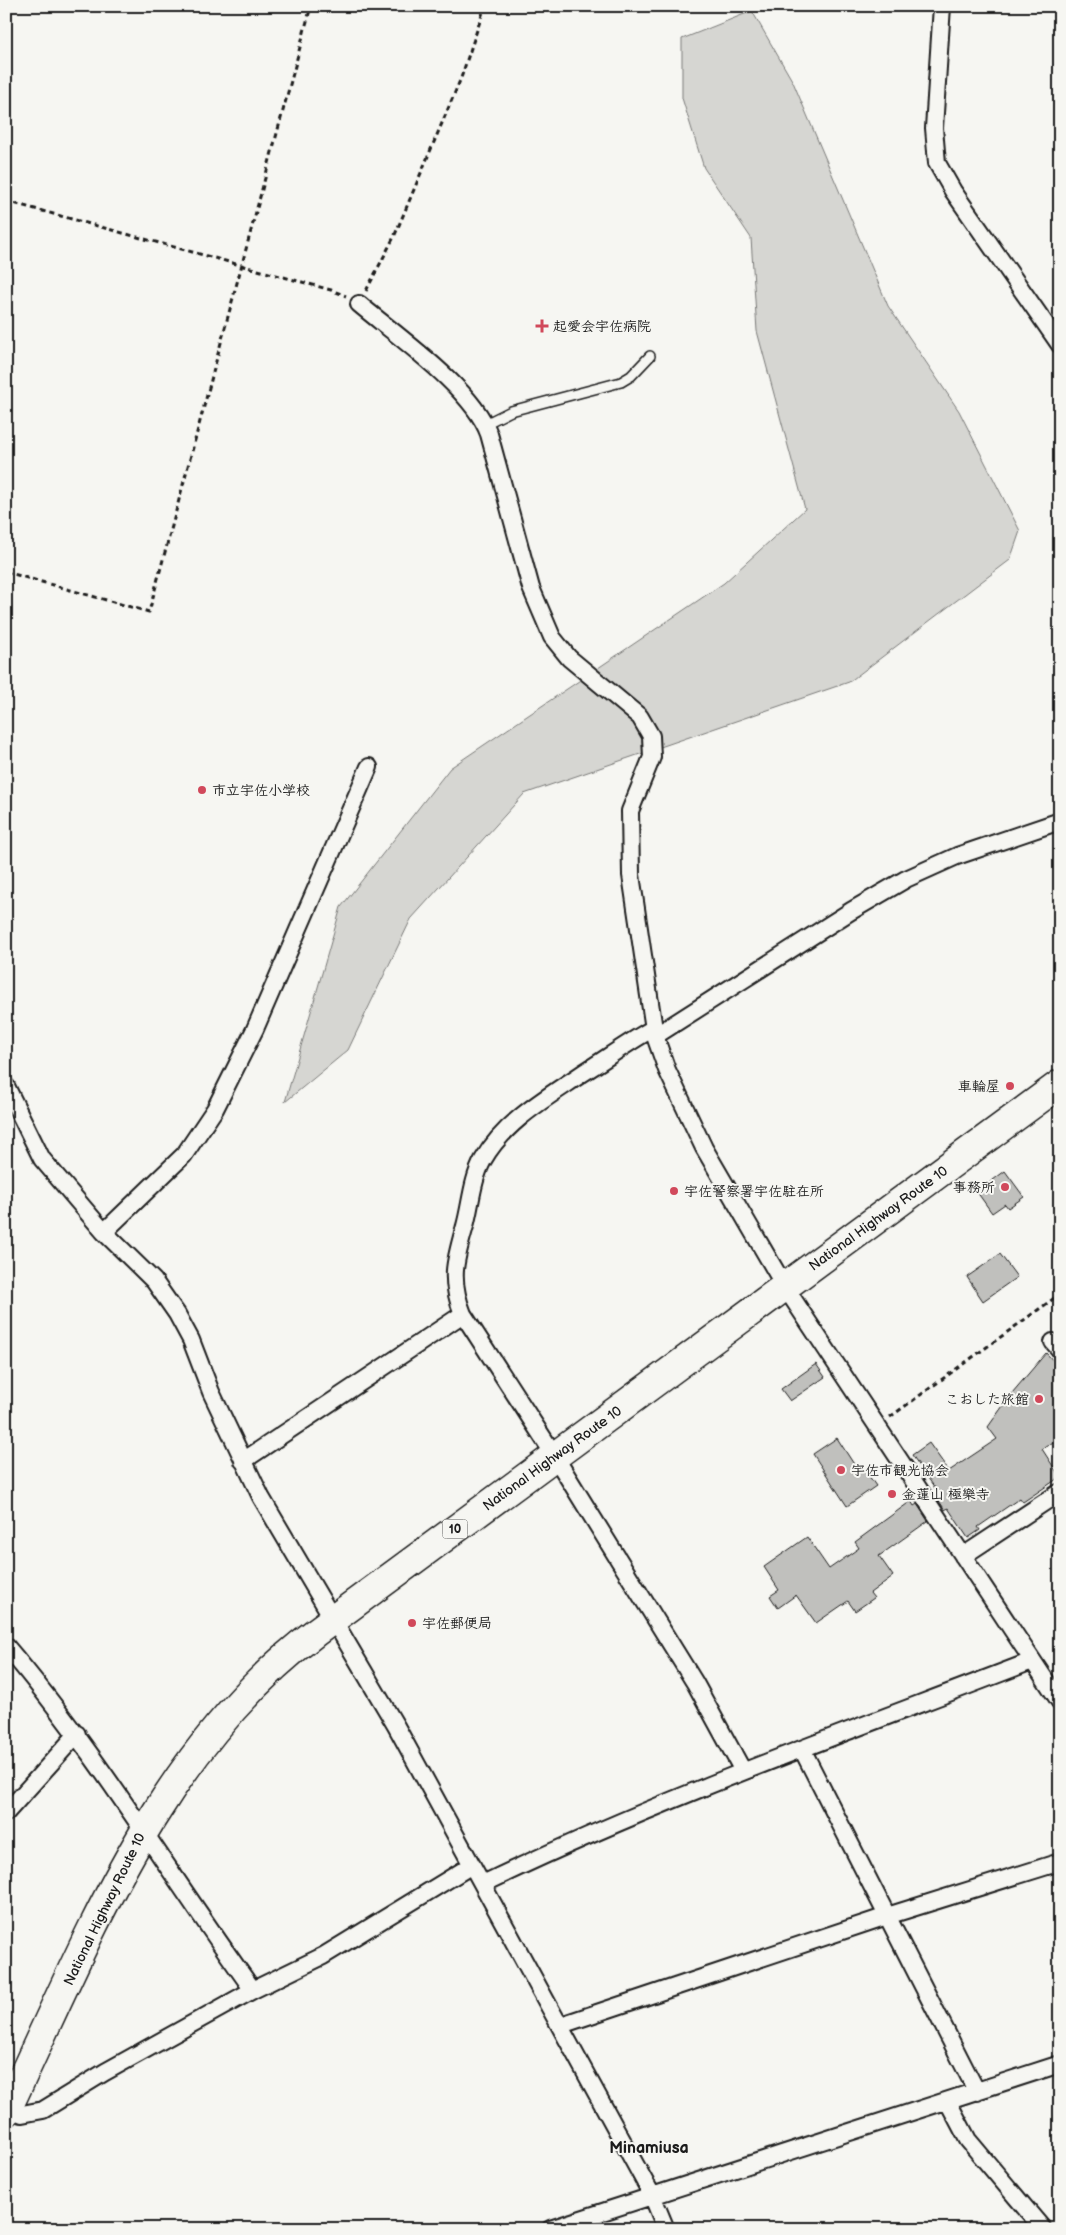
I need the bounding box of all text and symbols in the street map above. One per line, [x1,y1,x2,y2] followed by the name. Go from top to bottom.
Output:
[553,318,651,335] place label: 起愛会宇佐病院
[535,319,549,333] marker: 起愛会宇佐病院
[212,782,310,799] place label: 市立宇佐小学校
[196,784,208,796] marker: 市立宇佐小学校
[958,1078,1000,1095] place label: 車輪屋
[1004,1080,1016,1092] marker: 車輪屋
[806,1162,951,1275] street label: National Highway Route 10
[953,1179,995,1196] place label: 事務所
[999,1181,1011,1193] marker: 事務所
[684,1183,824,1200] place label: 宇佐警察署宇佐駐在所
[668,1185,680,1197] marker: 宇佐警察署宇佐駐在所
[945,1391,1029,1408] place label: こおした旅館
[1033,1393,1045,1405] marker: こおした旅館
[480,1402,625,1515] street label: National Highway Route 10
[851,1462,949,1479] place label: 宇佐市観光協会
[835,1464,847,1476] marker: 宇佐市観光協会
[902,1486,990,1503] place label: 金蓮山 極樂寺
[886,1488,898,1500] marker: 金蓮山 極樂寺
[442,1520,468,1538] road number: 10
[422,1615,492,1632] place label: 宇佐郵便局
[406,1617,418,1629] marker: 宇佐郵便局
[60,1830,149,1988] street label: National Highway Route 10
[609,2139,689,2158] district label: Minamiusa

